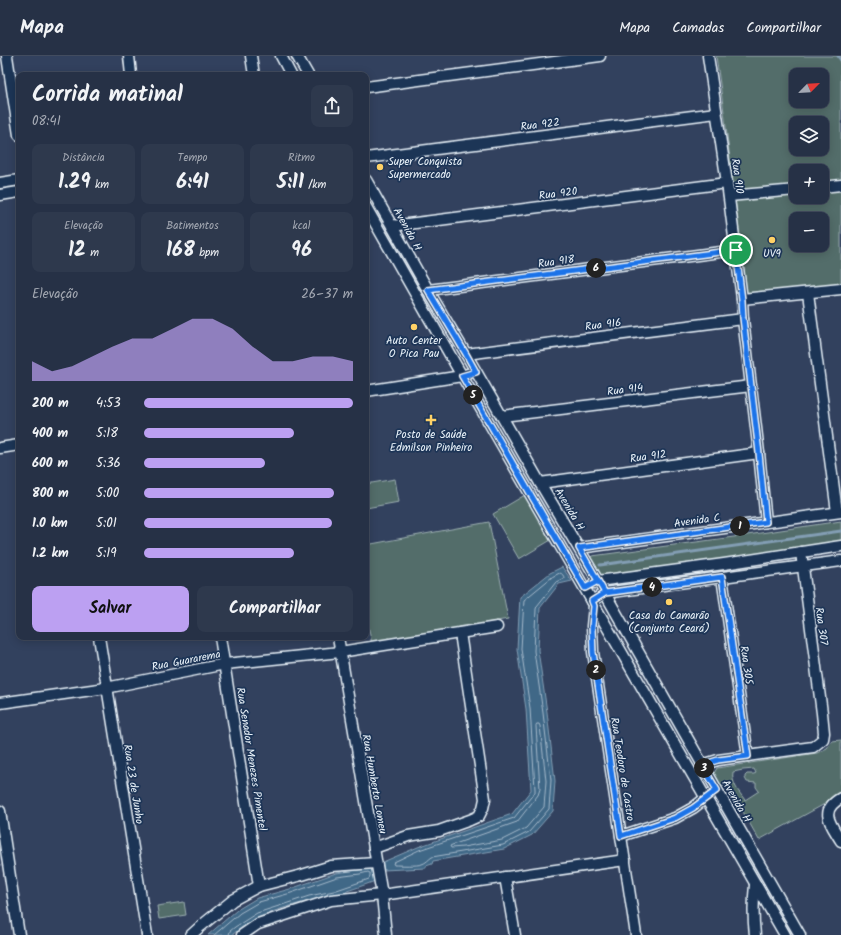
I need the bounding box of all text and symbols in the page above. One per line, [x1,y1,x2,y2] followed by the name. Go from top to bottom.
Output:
[20,13,64,43] text: Mapa
[619,17,650,39] text: Mapa
[672,17,724,39] text: Camadas
[746,17,821,39] text: Compartilhar
[789,68,829,108] north arrow
[789,68,829,252] map controls
[32,78,183,113] text: Corrida matinal
[311,85,353,127] button: share
[32,111,61,132] text: 08:41
[519,114,561,136] street label: Rua 922
[789,116,829,156] button: layers
[62,149,105,167] text: Distância
[178,149,207,167] text: Tempo
[288,149,315,167] text: Ritmo
[388,153,462,184] place label: Super Conquista Supermercado
[726,157,748,196] street label: Rua 910
[375,162,385,172] marker: Super Conquista Supermercado
[789,164,829,204] button: +
[58,167,91,199] text: 1.29
[176,167,209,199] text: 6:41
[277,167,304,199] text: 5:11
[91,176,109,194] text: km
[304,176,326,194] text: /km
[538,183,579,205] street label: Rua 920
[388,204,426,254] street label: Avenida H
[789,212,829,252] button: −
[64,217,103,235] text: Elevação
[166,217,219,235] text: Batimentos
[293,217,310,235] text: kcal
[719,233,753,267] pin
[68,235,86,267] text: 12
[166,235,195,267] text: 168
[291,235,312,267] text: 96
[767,235,777,245] marker: UV9
[725,239,747,261] icon: arrive
[86,244,99,262] text: m
[195,244,219,262] text: bpm
[763,245,782,263] place label: UV9
[537,250,576,273] street label: Rua 918
[586,258,606,278] pin: 6
[593,259,599,277] text: 6
[32,284,78,305] text: Elevação
[301,284,353,305] text: 26–37 m
[584,314,622,336] street label: Rua 916
[409,322,419,332] marker: Auto Center O Pica Pau
[386,332,443,363] place label: Auto Center O Pica Pau
[606,379,644,401] street label: Rua 914
[463,385,483,405] pin: 5
[470,386,476,404] text: 5
[32,393,69,414] text: 200 m
[96,393,121,414] text: 4:53
[425,414,437,426] marker: Posto de Saúde Edmilson Pinheiro
[32,423,68,444] text: 400 m
[96,423,118,444] text: 5:18
[390,426,472,457] place label: Posto de Saúde Edmilson Pinheiro
[629,446,667,468] street label: Rua 912
[32,453,68,474] text: 600 m
[96,453,121,474] text: 5:36
[32,483,69,504] text: 800 m
[96,483,119,504] text: 5:00
[549,485,589,534] street label: Avenida H
[673,509,722,533] street label: Avenida C
[32,513,68,534] text: 1.0 km
[96,513,117,534] text: 5:01
[730,516,750,536] pin: 1
[738,517,742,535] text: 1
[32,543,69,564] text: 1.2 km
[96,543,117,564] text: 5:19
[642,577,662,597] pin: 4
[649,578,655,596] text: 4
[32,586,189,632] button: Salvar
[197,586,353,632] button: Compartilhar
[664,597,674,607] marker: Casa do Camarão (Conjunto Ceará)
[809,606,833,647] street label: Rua 307
[628,607,710,638] place label: Casa do Camarão (Conjunto Ceará)
[150,645,222,676] street label: Rua Guararema
[734,645,758,687] street label: Rua 305
[586,660,606,680] pin: 2
[593,661,599,679] text: 2
[231,686,271,832] street label: Rua Senador Menezes Pimentel
[605,716,639,822] street label: Rua Teodoro de Castro
[356,733,392,836] street label: Rua Humberto Lomeu
[118,743,148,825] street label: Rua 23 de Junho
[694,758,714,778] pin: 3
[701,759,707,777] text: 3
[717,777,756,826] street label: Avenida H

